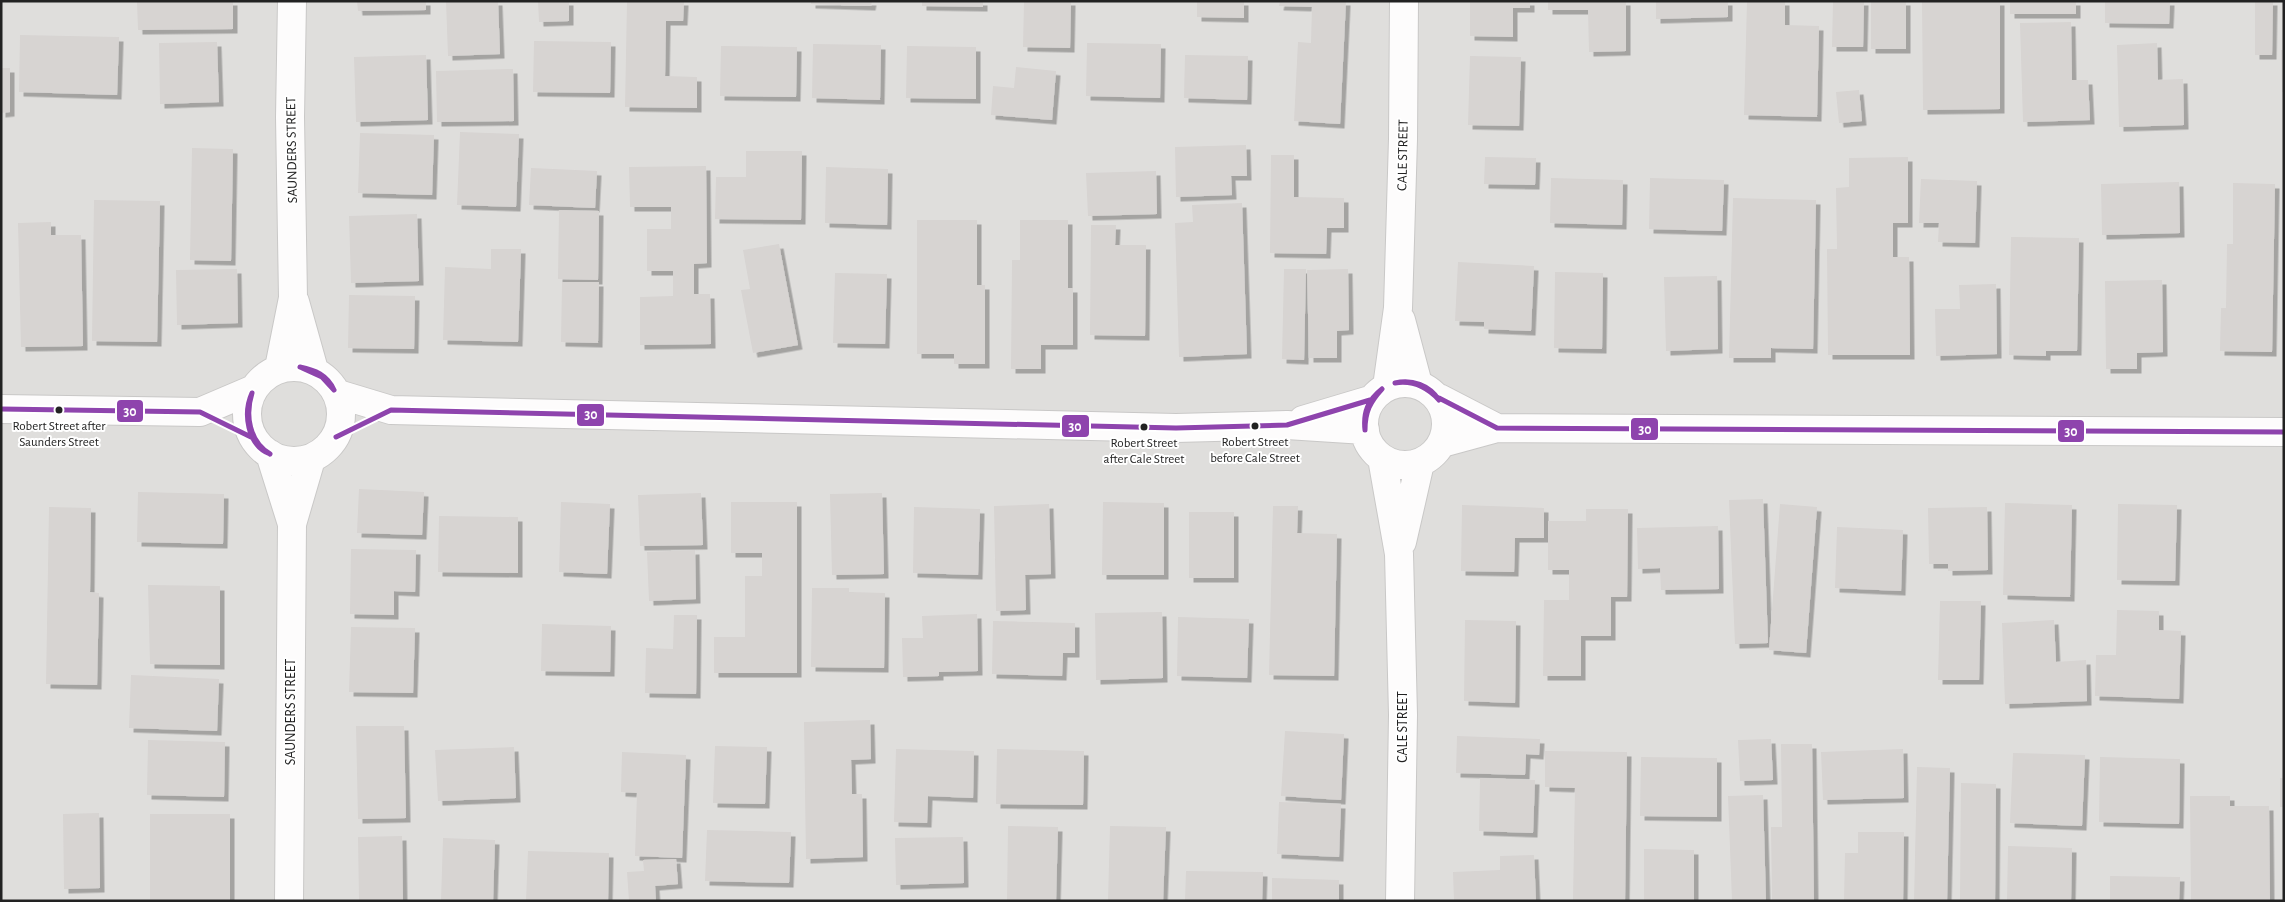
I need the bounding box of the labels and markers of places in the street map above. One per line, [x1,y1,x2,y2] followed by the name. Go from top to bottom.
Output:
[54,405,64,415] marker: Robert Street after Saunders Street
[12,420,106,449] place label: Robert Street after Saunders Street
[1250,421,1260,431] marker: Robert Street before Cale Street
[1139,422,1149,432] marker: Robert Street after Cale Street
[1210,436,1300,465] place label: Robert Street before Cale Street
[1104,437,1184,466] place label: Robert Street after Cale Street

